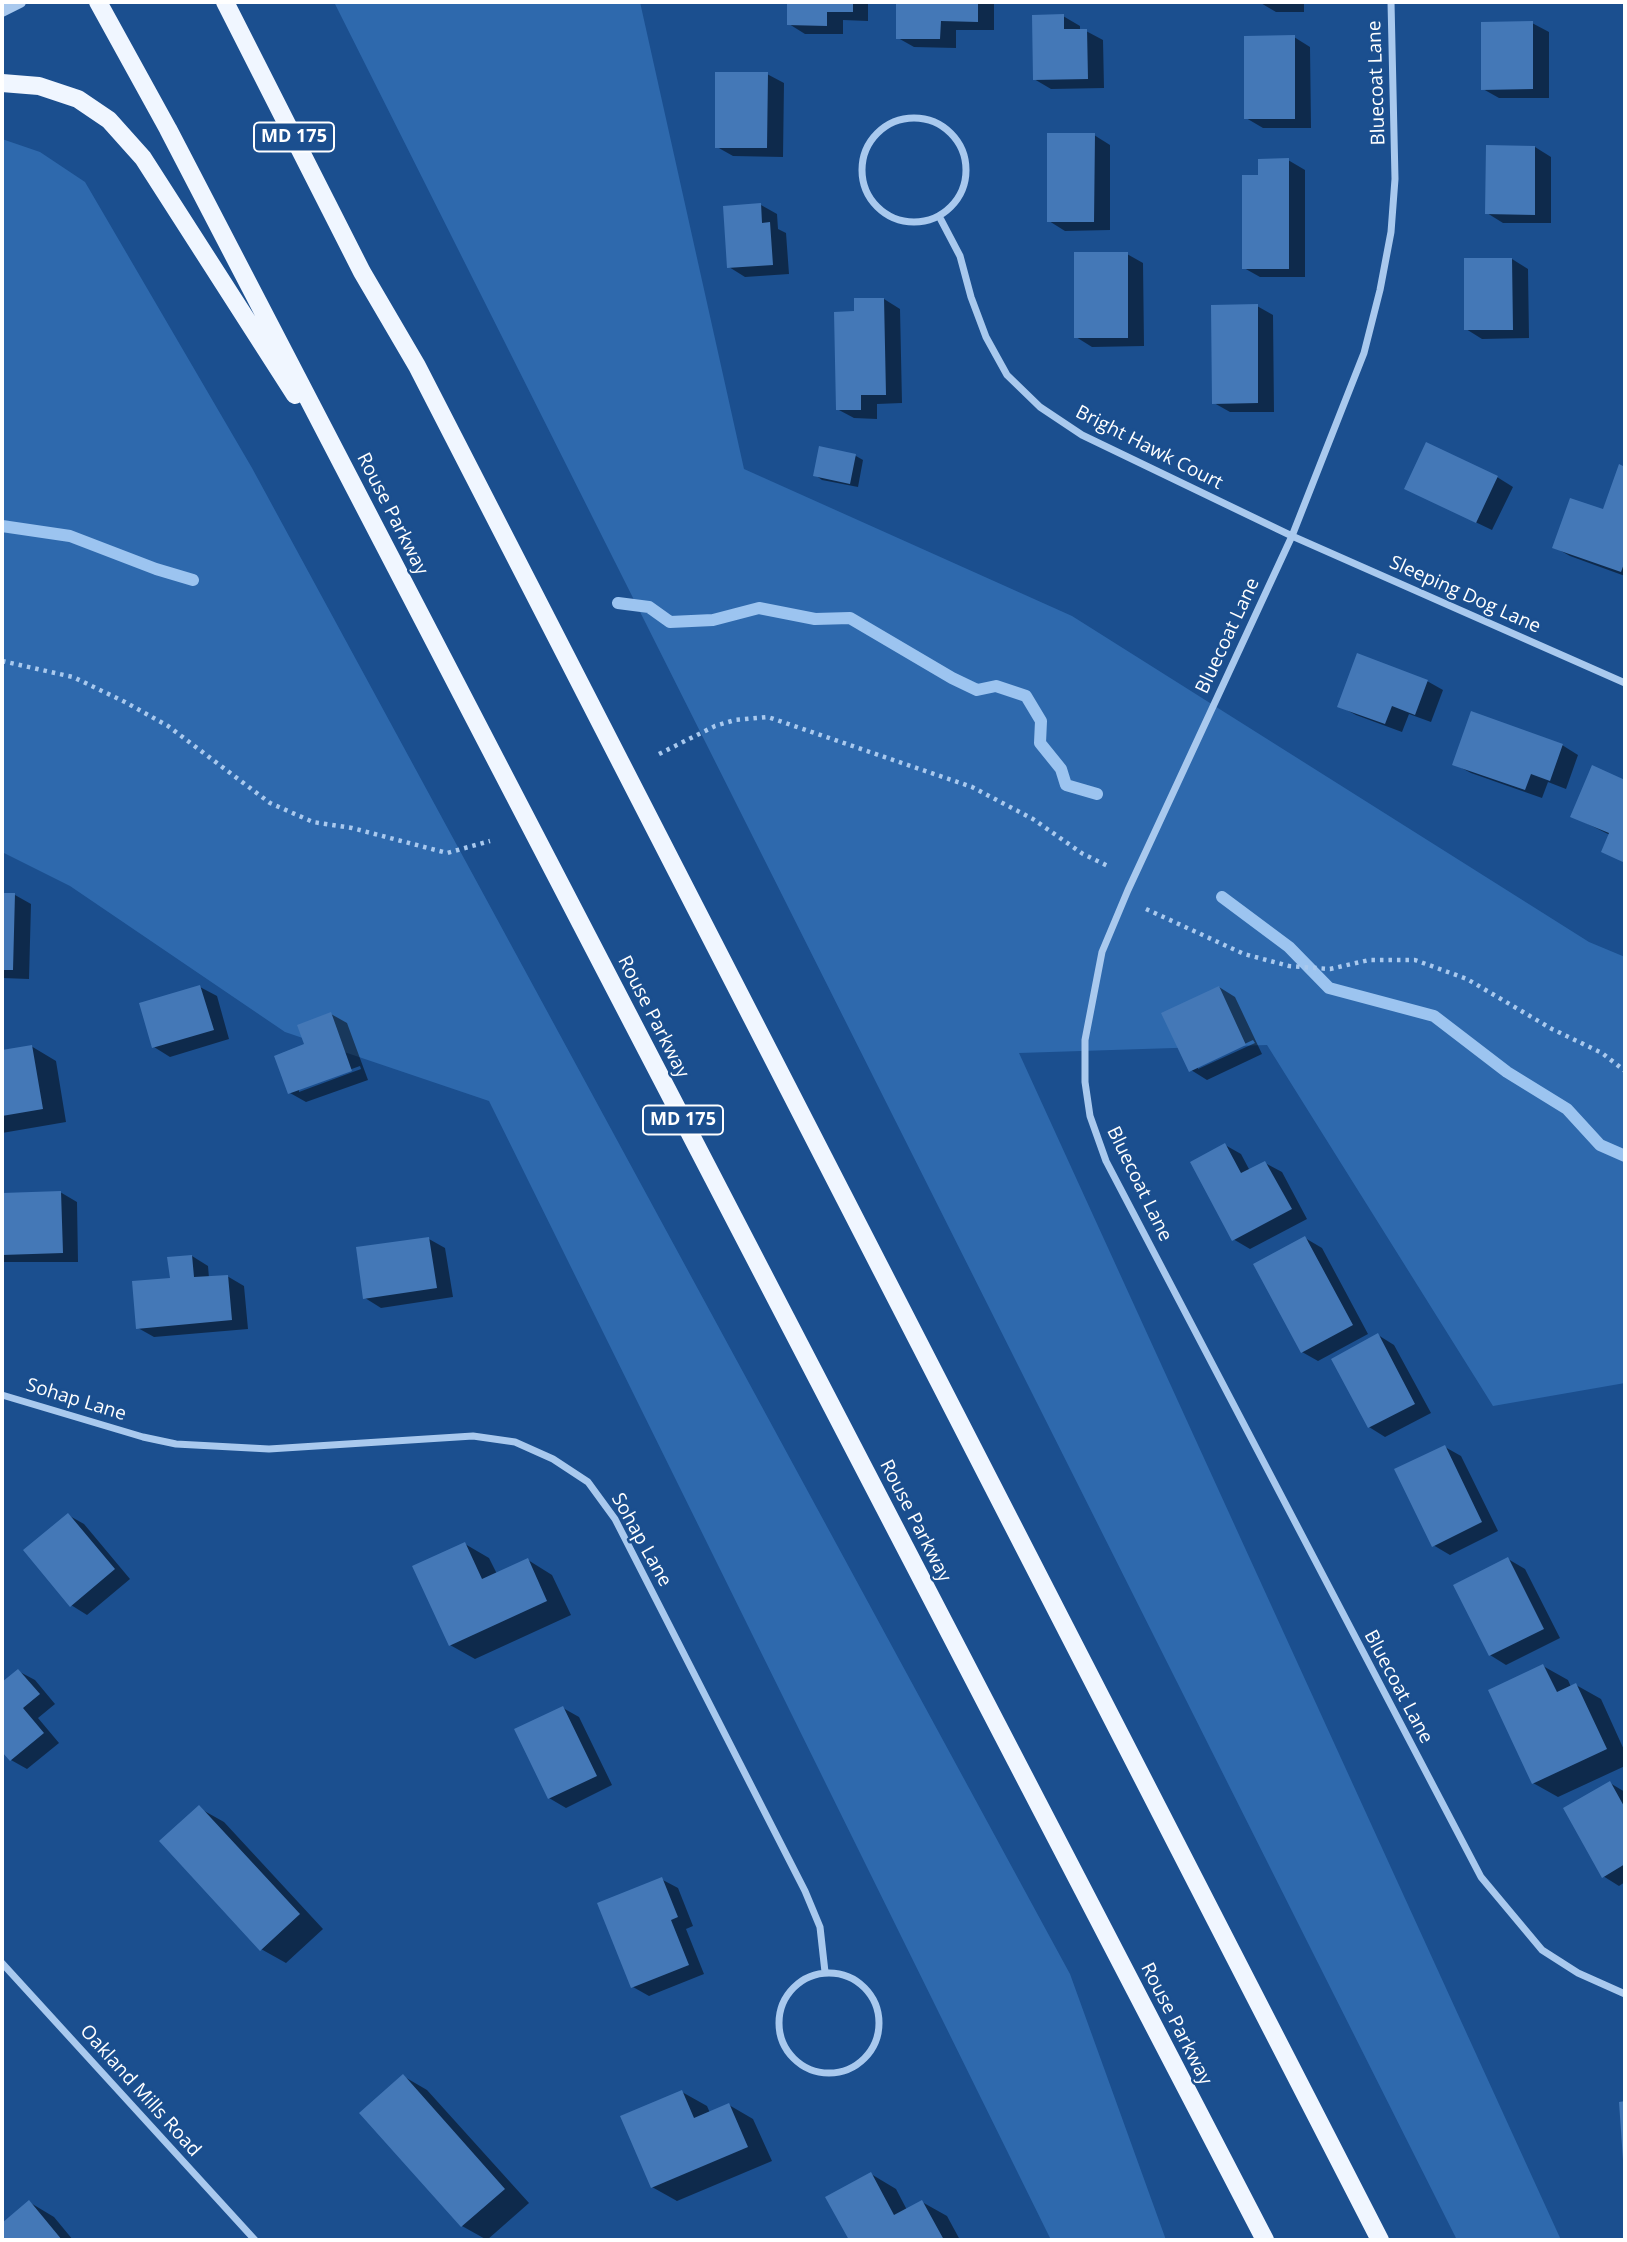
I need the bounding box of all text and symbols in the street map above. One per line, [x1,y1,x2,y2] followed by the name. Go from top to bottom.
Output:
[1363,20,1391,146] street label: Bluecoat Lane
[254,122,334,152] road number: MD 175
[1072,401,1226,495] street label: Bright Hawk Court
[351,449,433,579] street label: Rouse Parkway
[1386,551,1544,639] street label: Sleeping Dog Lane
[1191,575,1265,697] street label: Bluecoat Lane
[612,952,694,1082] street label: Rouse Parkway
[643,1106,723,1134] road number: MD 175
[1101,1123,1177,1245] street label: Bluecoat Lane
[23,1374,129,1426] street label: Sohap Lane
[874,1456,956,1586] street label: Rouse Parkway
[606,1489,676,1591] street label: Sohap Lane
[1359,1626,1437,1748] street label: Bluecoat Lane
[1135,1959,1217,2089] street label: Rouse Parkway
[75,2020,205,2162] street label: Oakland Mills Road

